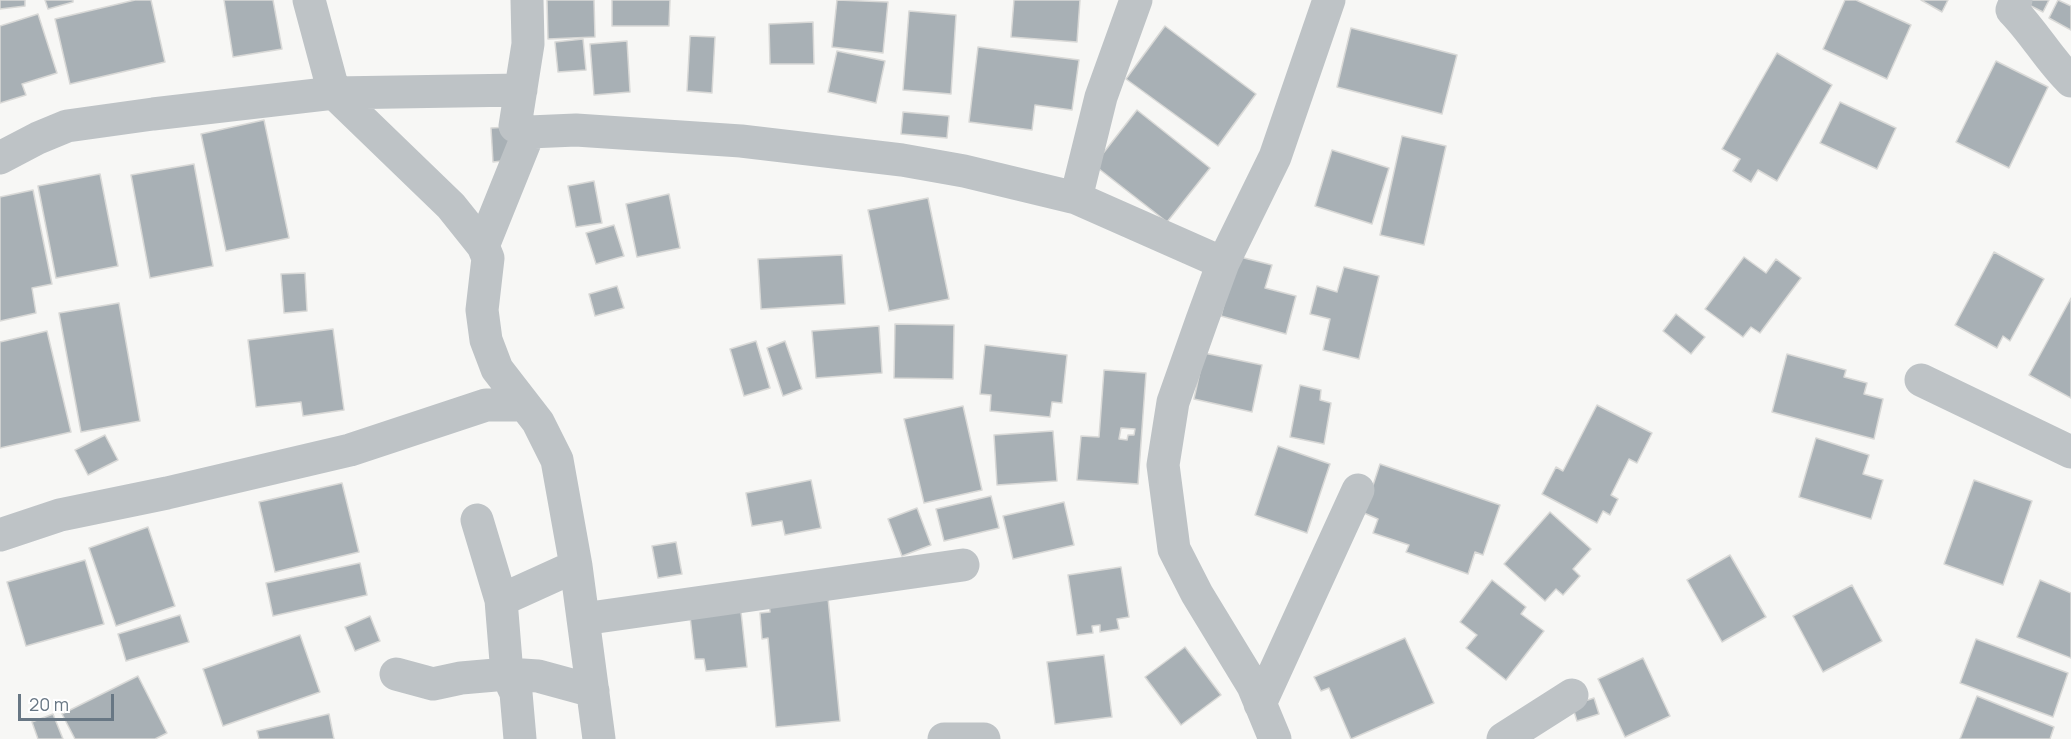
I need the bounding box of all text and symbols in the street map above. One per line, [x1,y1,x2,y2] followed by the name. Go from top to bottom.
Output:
[21,682,117,720] scale bar
[29,692,69,716] text: 20 m

